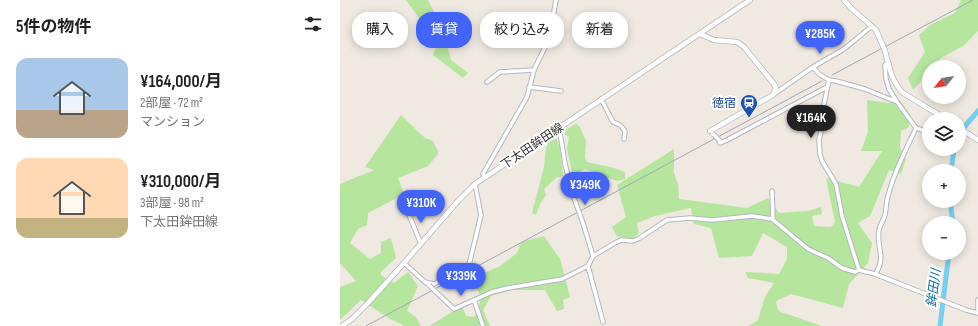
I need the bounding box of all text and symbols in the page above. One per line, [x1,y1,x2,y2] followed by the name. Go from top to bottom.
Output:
[352,12,408,48] chip: 購入
[416,12,472,48] chip: 賃貸
[480,12,564,48] chip: 絞り込み
[572,12,628,48] chip: 新着
[302,13,324,35] icon: filters
[16,17,91,37] text: 5件の物件
[792,21,848,55] pin: ¥285K
[805,26,835,42] text: ¥285K
[922,60,966,104] north arrow
[922,60,966,260] map controls
[140,72,222,92] text: ¥164,000/月
[48,74,96,122] icon: home
[739,93,759,118] station icon: 徳宿
[140,95,203,111] text: 2部屋 · 72 m²
[712,96,736,111] place label: 徳宿
[783,105,839,139] pin: ¥164K
[796,110,826,126] text: ¥164K
[922,112,966,156] button: layers
[140,114,205,130] text: マンション
[498,120,566,173] street label: 下太田鉾田線
[922,164,966,208] button: +
[140,172,221,192] text: ¥310,000/月
[557,172,613,206] pin: ¥349K
[48,174,96,222] icon: home
[569,177,601,193] text: ¥349K
[393,190,449,224] pin: ¥310K
[140,195,204,211] text: 3部屋 · 98 m²
[406,195,436,211] text: ¥310K
[140,214,218,230] text: 下太田鉾田線
[922,216,966,260] button: −
[433,263,489,297] pin: ¥339K
[924,266,945,308] water label: 鉾田川
[446,268,476,284] text: ¥339K

